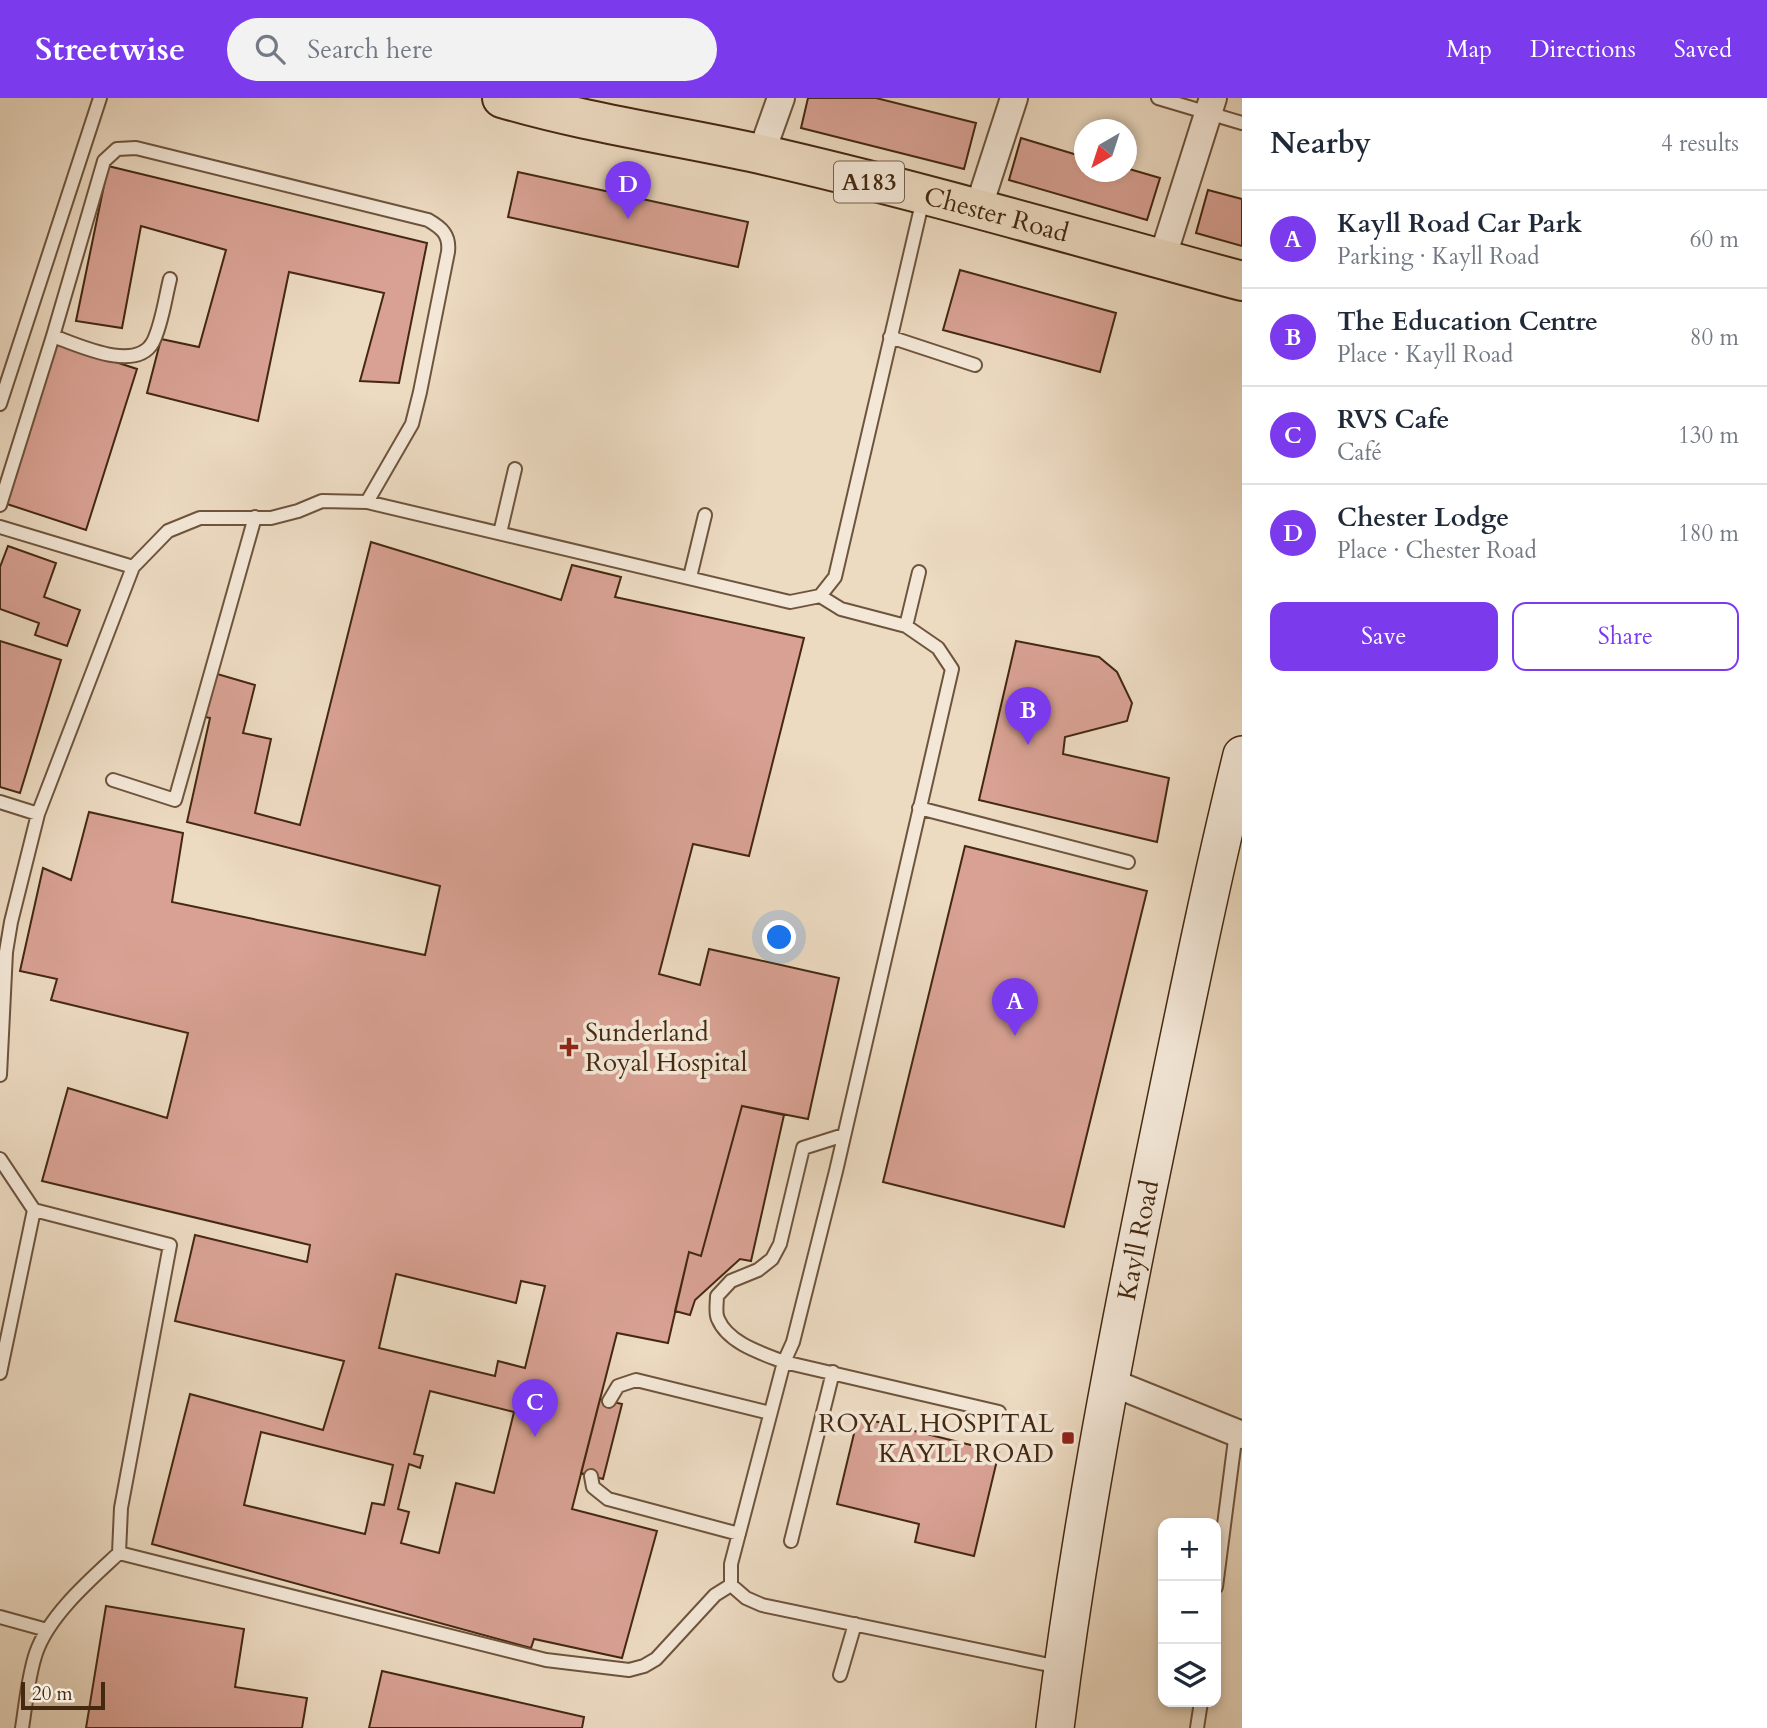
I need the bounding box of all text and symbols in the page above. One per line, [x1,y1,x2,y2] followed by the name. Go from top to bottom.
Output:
[227,18,717,81] search box
[35,27,185,72] text: Streetwise
[251,30,289,68] icon: search
[307,32,433,67] text: Search here
[1446,33,1492,66] text: Map
[1530,33,1636,66] text: Directions
[1674,33,1732,66] text: Saved
[1074,119,1137,182] north arrow
[1270,123,1371,164] text: Nearby
[1661,128,1739,159] text: 4 results
[605,161,651,219] pin: D
[834,162,904,202] road number: A183
[920,178,1073,251] street label: Chester Road
[1337,206,1582,241] text: Kayll Road Car Park
[1284,224,1302,255] text: A
[1690,224,1739,255] text: 60 m
[1337,241,1540,272] text: Parking · Kayll Road
[1337,304,1598,339] text: The Education Centre
[1285,322,1301,353] text: B
[1690,322,1739,353] text: 80 m
[1337,339,1513,370] text: Place · Kayll Road
[1337,402,1449,437] text: RVS Cafe
[1284,420,1302,451] text: C
[1678,420,1739,451] text: 130 m
[1337,437,1382,468] text: Café
[1337,500,1509,535] text: Chester Lodge
[1283,518,1303,549] text: D
[1678,518,1739,549] text: 180 m
[1337,535,1537,566] text: Place · Chester Road
[1270,602,1498,671] button: Save
[1512,602,1739,671] button: Share
[1005,687,1051,745] pin: B
[762,920,796,954] your location
[992,978,1038,1036] pin: A
[585,1015,748,1080] place label: Sunderland Royal Hospital
[559,1037,579,1057] marker: Sunderland Royal Hospital
[1109,1177,1167,1303] street label: Kayll Road
[512,1379,558,1437] pin: C
[818,1406,1054,1471] place label: ROYAL HOSPITAL KAYLL ROAD
[1060,1430,1076,1446] marker: ROYAL HOSPITAL KAYLL ROAD
[1158,1518,1221,1707] map controls
[1158,1518,1221,1581] button: +
[1158,1581,1221,1644] button: −
[1158,1644,1221,1707] button: layers
[21,1679,105,1711] scale bar
[32,1681,73,1707] text: 20 m

